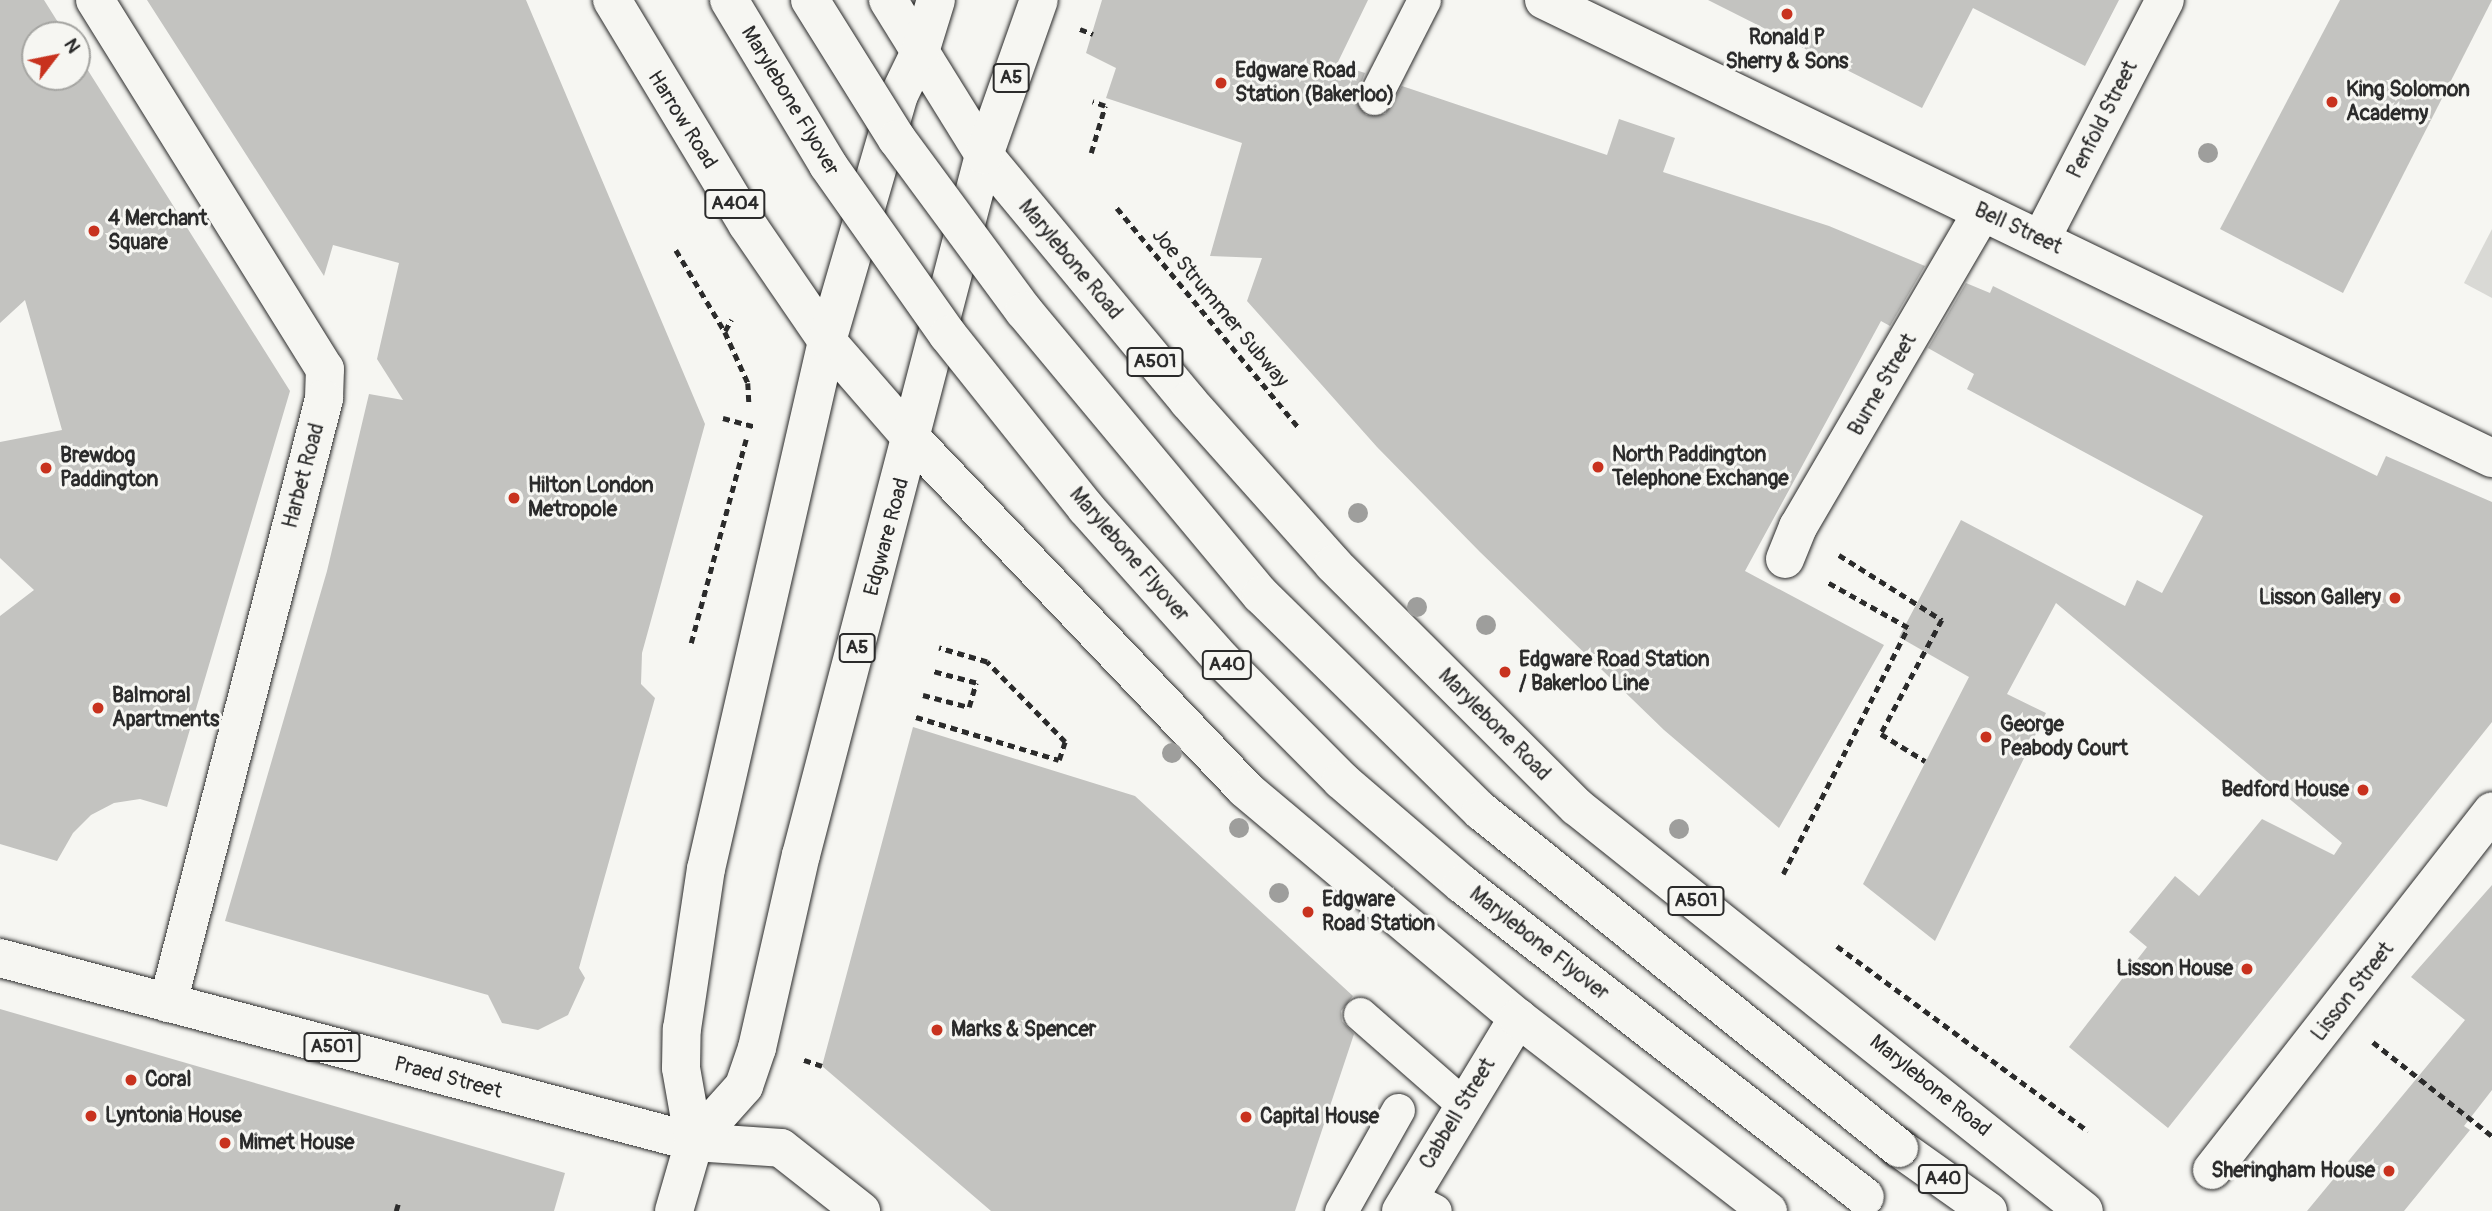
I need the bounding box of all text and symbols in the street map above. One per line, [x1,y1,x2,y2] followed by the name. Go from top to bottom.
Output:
[1779,6,1795,22] marker: Ronald P Sherry & Sons
[21,21,91,91] north arrow
[735,22,845,180] street label: Marylebone Flyover
[1726,25,1848,75] place label: Ronald P Sherry & Sons
[59,34,86,58] text: N
[2063,57,2143,183] street label: Penfold Street
[1235,58,1394,108] place label: Edgware Road Station (Bakerloo)
[992,62,1030,94] road number: A5
[642,66,722,174] street label: Harrow Road
[1213,75,1229,91] marker: Edgware Road Station (Bakerloo)
[2346,77,2470,127] place label: King Solomon Academy
[2324,94,2340,110] marker: King Solomon Academy
[704,188,766,220] road number: A404
[1013,195,1127,325] street label: Marylebone Road
[1970,198,2066,260] street label: Bell Street
[108,206,207,256] place label: 4 Merchant Square
[86,223,102,239] marker: 4 Merchant Square
[1146,223,1294,393] street label: Joe Strummer Subway
[1844,329,1922,441] street label: Burne Street
[1125,346,1185,378] road number: A501
[278,421,330,531] street label: Harbet Road
[1612,442,1789,492] place label: North Paddington Telephone Exchange
[60,443,158,493] place label: Brewdog Paddington
[1590,459,1606,475] marker: North Paddington Telephone Exchange
[38,460,54,476] marker: Brewdog Paddington
[528,473,654,523] place label: Hilton London Metropole
[859,475,915,599] street label: Edgware Road
[1064,483,1194,627] street label: Marylebone Flyover
[506,490,522,506] marker: Hilton London Metropole
[2259,585,2381,611] place label: Lisson Gallery
[2387,590,2403,606] marker: Lisson Gallery
[838,632,876,664] road number: A5
[1519,647,1710,697] place label: Edgware Road Station / Bakerloo Line
[1201,650,1253,680] road number: A40
[1433,664,1555,786] street label: Marylebone Road
[1497,664,1513,680] marker: Edgware Road Station / Bakerloo Line
[112,683,219,733] place label: Balmoral Apartments
[90,700,106,716] marker: Balmoral Apartments
[2000,712,2128,762] place label: George Peabody Court
[1978,729,1994,745] marker: George Peabody Court
[2221,777,2349,803] place label: Bedford House
[2355,782,2371,798] marker: Bedford House
[1464,882,1614,1006] street label: Marylebone Flyover
[1666,886,1726,917] road number: A501
[1322,887,1435,937] place label: Edgware Road Station
[1300,904,1316,920] marker: Edgware Road Station
[2306,937,2400,1047] street label: Lisson Street
[2116,956,2233,982] place label: Lisson House
[2239,961,2255,977] marker: Lisson House
[951,1017,1096,1043] place label: Marks & Spencer
[929,1022,945,1038] marker: Marks & Spencer
[1864,1030,1996,1142] street label: Marylebone Road
[302,1032,362,1063] road number: A501
[391,1052,505,1104] street label: Praed Street
[1415,1054,1501,1174] street label: Cabbell Street
[145,1067,191,1093] place label: Coral
[123,1072,139,1088] marker: Coral
[105,1103,242,1129] place label: Lyntonia House
[1260,1104,1379,1130] place label: Capital House
[83,1108,99,1124] marker: Lyntonia House
[1238,1109,1254,1125] marker: Capital House
[239,1130,354,1156] place label: Mimet House
[217,1135,233,1151] marker: Mimet House
[2211,1158,2375,1184] place label: Sheringham House
[1917,1163,1969,1194] road number: A40
[2381,1163,2397,1179] marker: Sheringham House

